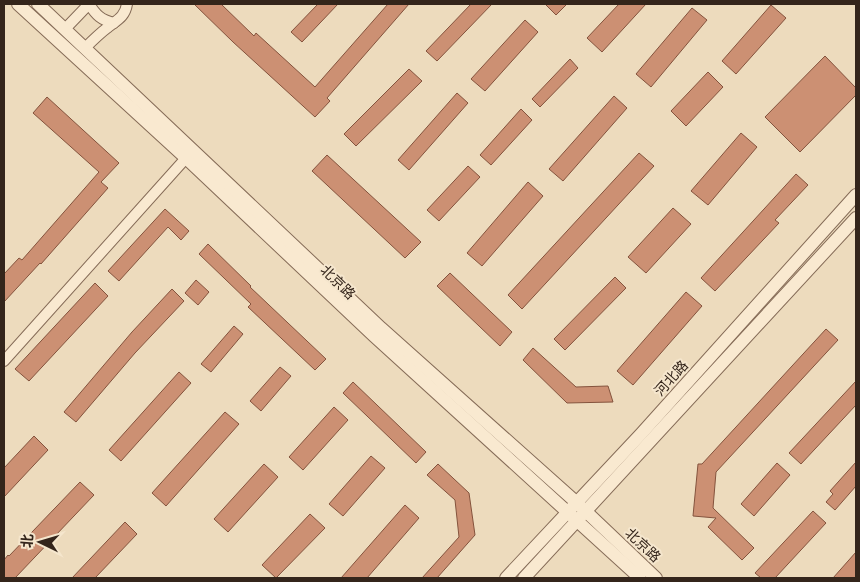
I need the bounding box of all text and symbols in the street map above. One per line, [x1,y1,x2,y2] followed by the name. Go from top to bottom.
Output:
[317,260,360,303] street label: 北京路
[650,356,692,400] street label: 河北路
[15,517,65,567] north arrow
[622,523,665,566] street label: 北京路
[16,533,37,549] text: 北

